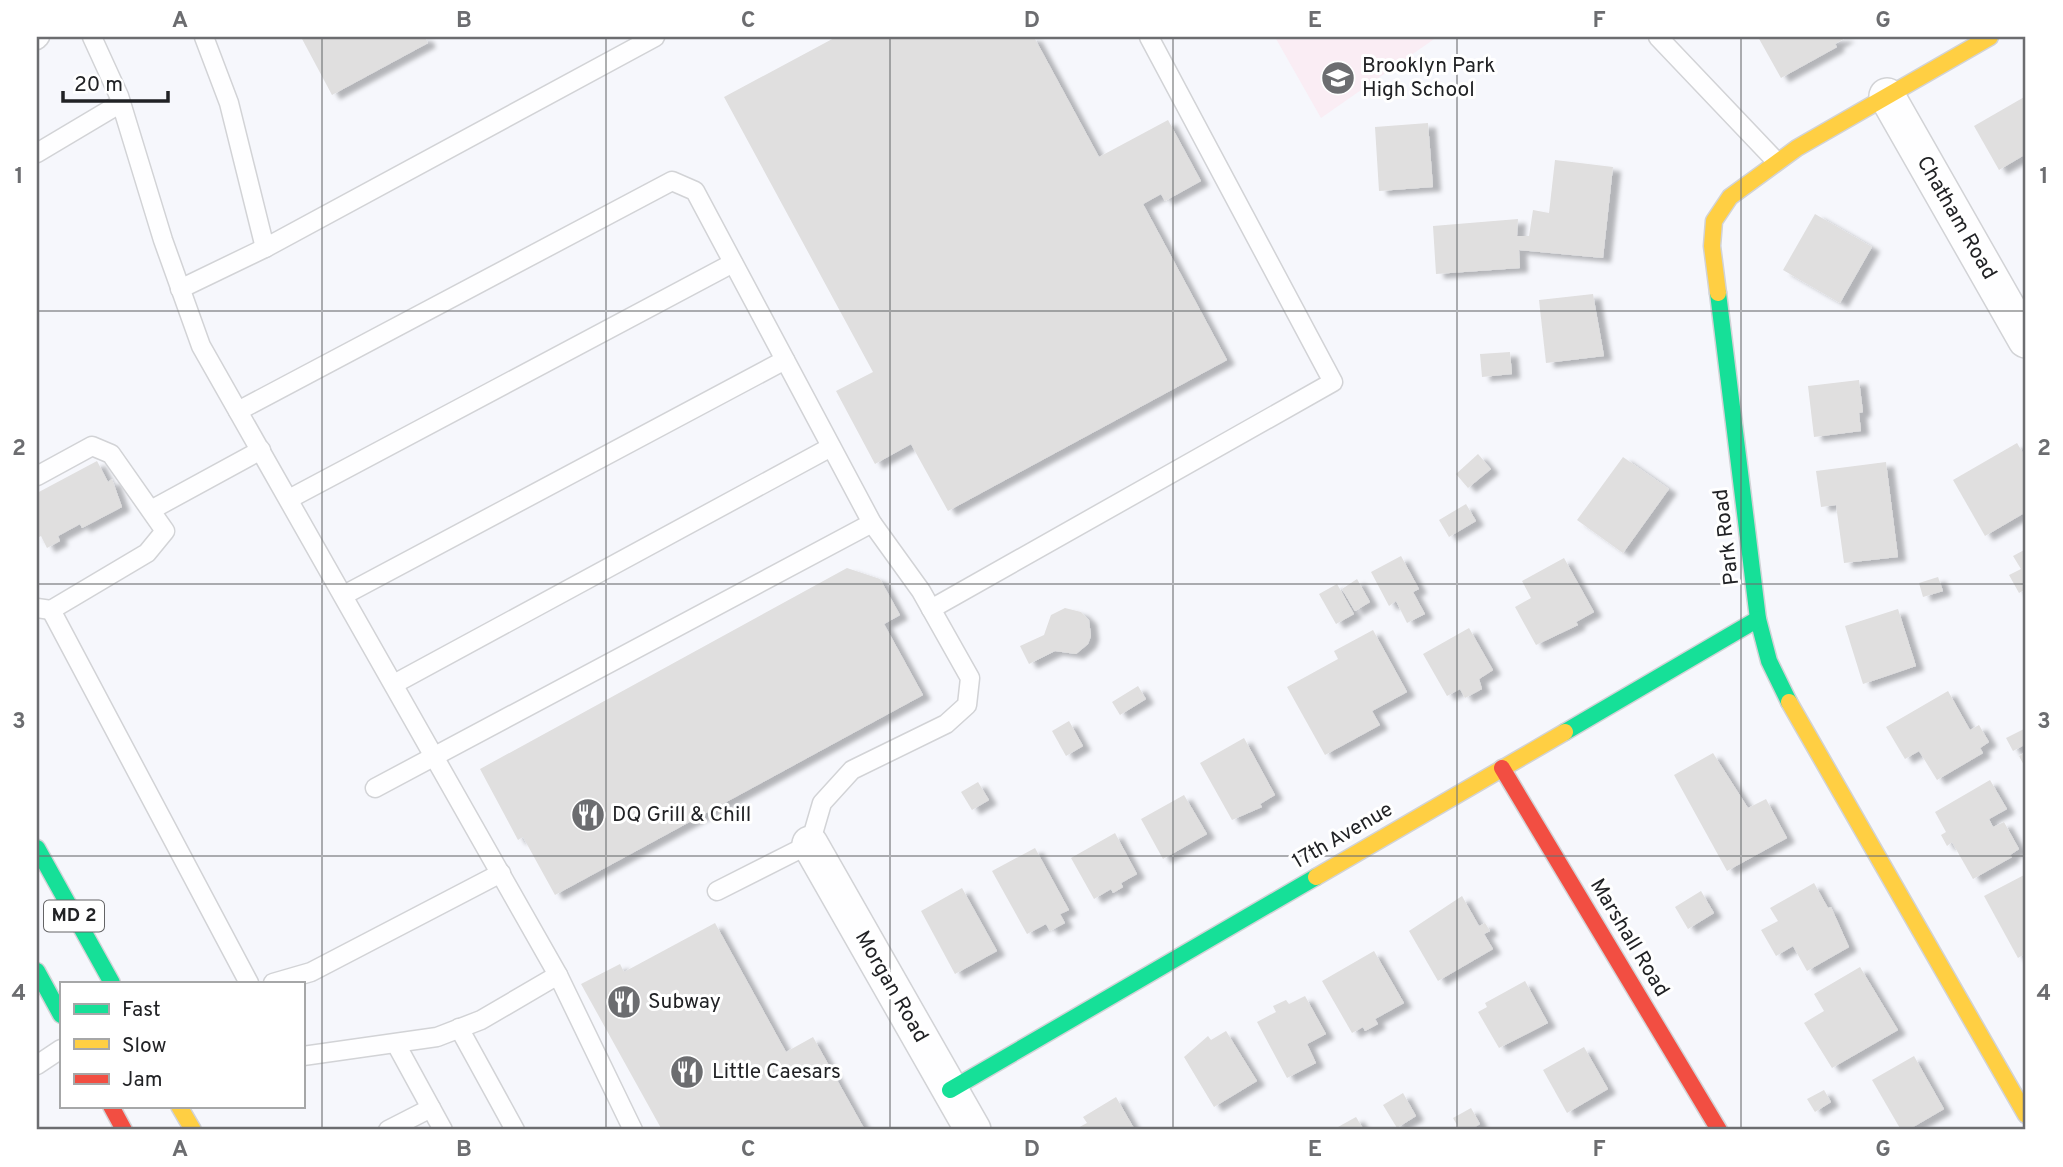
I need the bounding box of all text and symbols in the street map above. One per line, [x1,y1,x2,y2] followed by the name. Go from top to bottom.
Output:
[172,7,188,36] text: A
[456,7,472,36] text: B
[741,7,755,36] text: C
[1024,7,1040,36] text: D
[1308,7,1322,36] text: E
[1592,7,1606,36] text: F
[1875,7,1891,36] text: G
[1362,53,1495,104] place label: Brooklyn Park High School
[1319,59,1357,97] school or university icon: Brooklyn Park High School
[63,60,168,104] scale bar
[74,72,123,99] text: 20 m
[1910,151,2002,285] street label: Chatham Road
[14,163,24,192] text: 1
[2039,163,2049,192] text: 1
[12,435,26,464] text: 2
[2037,435,2051,464] text: 2
[1708,487,1746,587] street label: Park Road
[12,708,26,737] text: 3
[2037,708,2051,737] text: 3
[569,796,607,834] restaurant icon: DQ Grill & Chill
[1288,796,1398,876] street label: 17th Avenue
[612,802,751,829] place label: DQ Grill & Chill
[1583,874,1675,1002] street label: Marshall Road
[44,900,104,932] road number: MD 2
[848,926,934,1048] street label: Morgan Road
[12,980,26,1009] text: 4
[2037,980,2051,1009] text: 4
[60,982,304,1108] legend
[605,983,643,1021] restaurant icon: Subway
[648,989,721,1016] place label: Subway
[122,997,161,1024] text: Fast
[122,1033,167,1060] text: Slow
[668,1053,706,1091] restaurant icon: Little Caesars
[712,1059,841,1086] place label: Little Caesars
[122,1067,163,1094] text: Jam
[172,1136,188,1165] text: A
[456,1136,472,1165] text: B
[741,1136,755,1165] text: C
[1024,1136,1040,1165] text: D
[1308,1136,1322,1165] text: E
[1592,1136,1606,1165] text: F
[1875,1136,1891,1165] text: G

